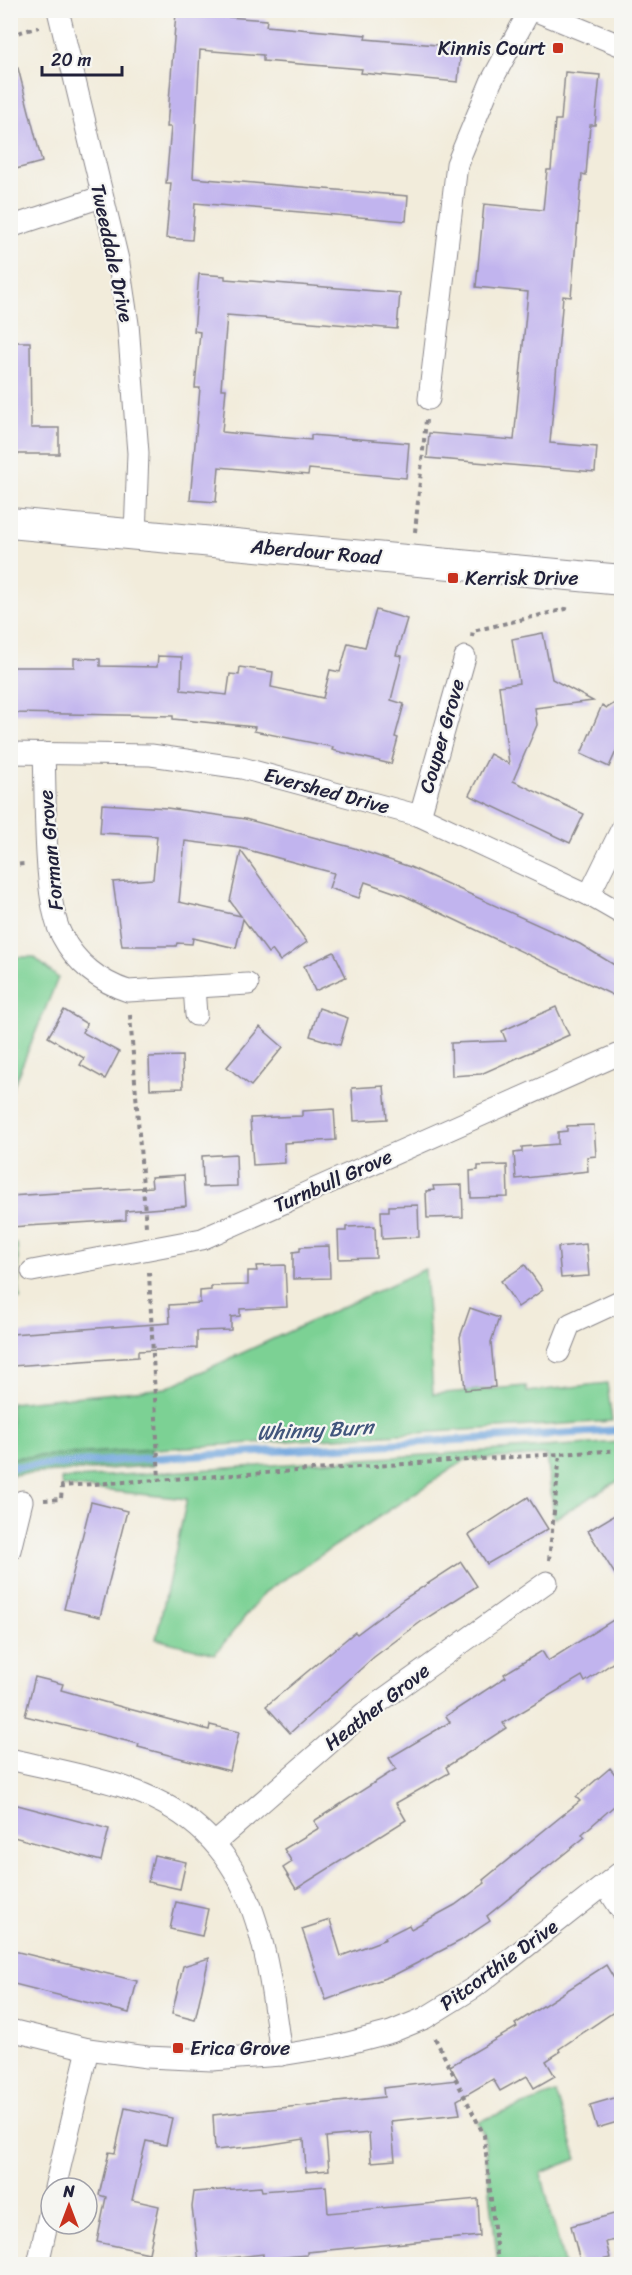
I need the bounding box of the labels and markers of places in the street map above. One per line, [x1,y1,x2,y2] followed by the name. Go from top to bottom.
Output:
[438,31,546,66] place label: Kinnis Court
[551,41,565,55] marker: Kinnis Court
[465,561,579,596] place label: Kerrisk Drive
[446,571,460,585] marker: Kerrisk Drive
[190,2031,290,2066] place label: Erica Grove
[171,2041,185,2055] marker: Erica Grove

